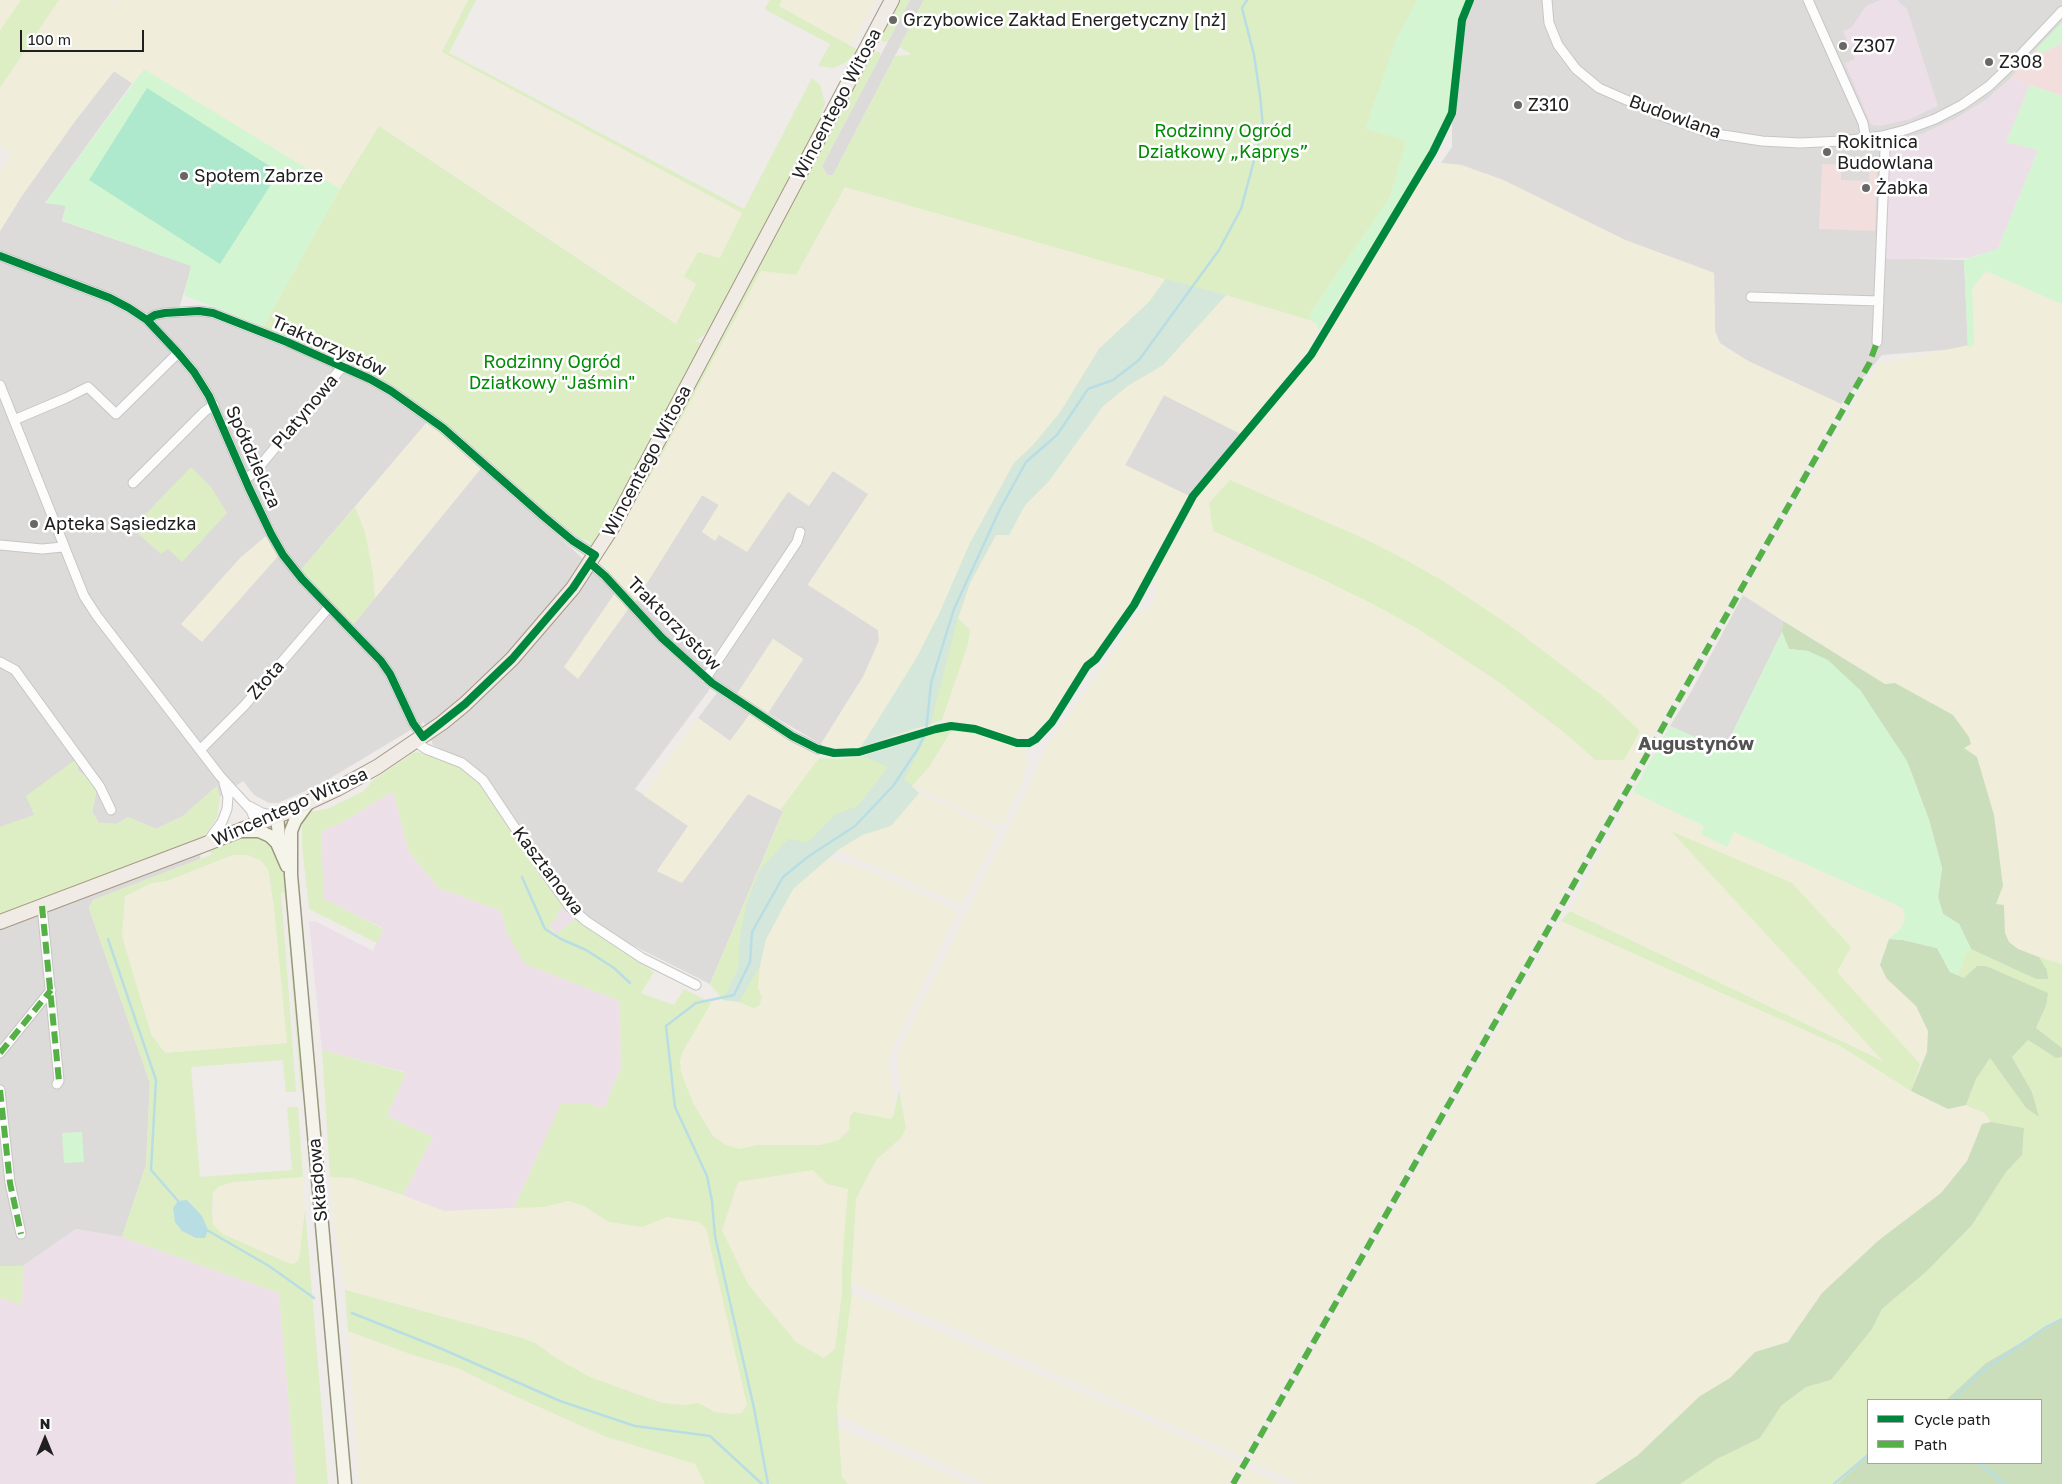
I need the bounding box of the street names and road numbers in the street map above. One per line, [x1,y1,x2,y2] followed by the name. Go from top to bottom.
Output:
[788,25,886,183] street label: Wincentego Witosa
[1626,90,1724,144] street label: Budowlana
[268,311,390,381] street label: Traktorzystów
[267,370,343,454] street label: Platynowa
[598,382,696,540] street label: Wincentego Witosa
[221,402,285,512] street label: Spółdzielcza
[623,573,725,675] street label: Traktorzystów
[243,656,289,704] street label: Złota
[209,763,371,851] street label: Wincentego Witosa
[508,823,588,919] street label: Kasztanowa
[304,1137,332,1223] street label: Składowa

